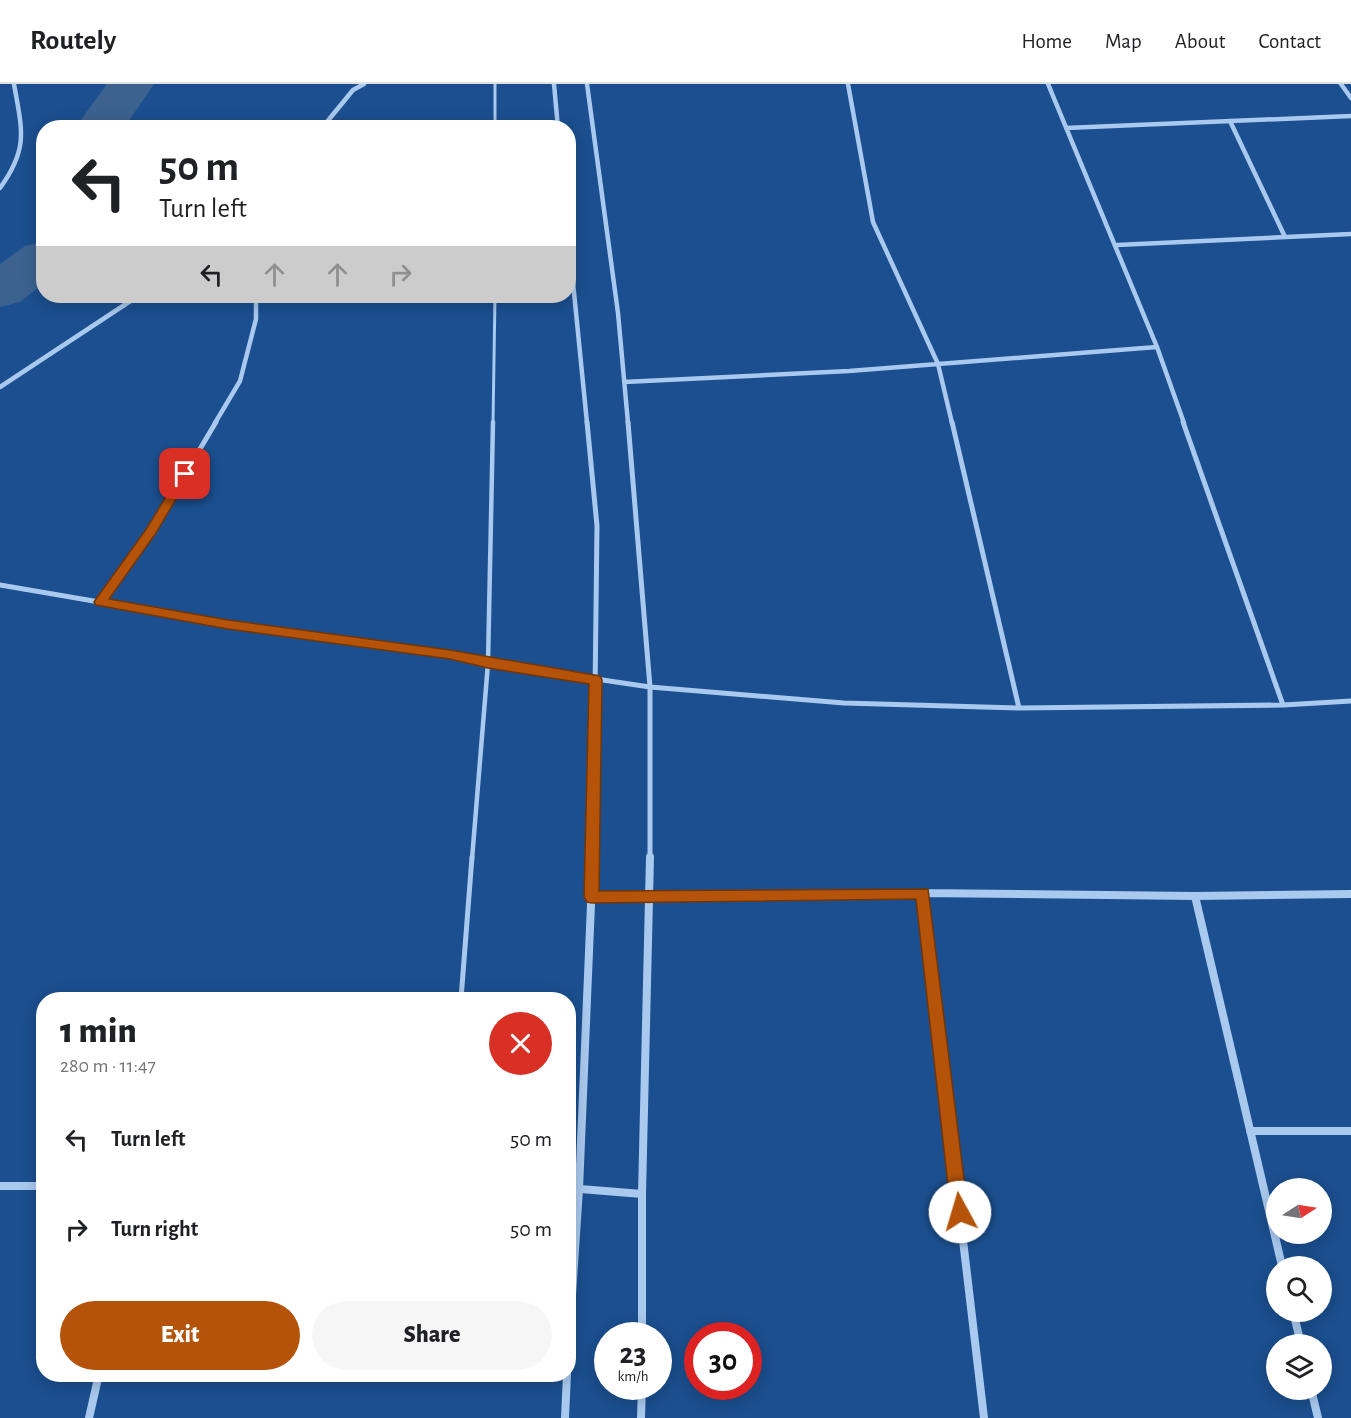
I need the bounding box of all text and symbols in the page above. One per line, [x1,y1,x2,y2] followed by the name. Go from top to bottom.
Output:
[30,27,116,55] text: Routely
[1021,31,1072,52] text: Home
[1105,31,1142,52] text: Map
[1175,31,1225,52] text: About
[1258,31,1321,52] text: Contact
[60,144,138,222] icon: left
[159,146,239,188] text: 50 m
[159,195,247,222] text: Turn left
[195,258,228,291] icon: left
[258,258,291,291] icon: ahead
[321,258,354,291] icon: ahead
[384,258,417,291] icon: right
[159,448,210,499] pin
[168,457,201,490] icon: arrive
[489,1012,552,1075] button: close
[60,1013,137,1049] text: 1 min
[60,1056,156,1076] text: 280 m · 11:47
[60,1123,93,1156] icon: left
[111,1128,185,1150] text: Turn left
[510,1128,552,1150] text: 50 m
[1266,1178,1332,1244] north arrow
[1266,1178,1332,1400] map controls
[928,1180,992,1244] position arrow
[60,1213,93,1246] icon: right
[111,1218,198,1240] text: Turn right
[510,1218,552,1240] text: 50 m
[1266,1256,1332,1322] button: search
[60,1301,300,1370] button: Exit
[312,1301,552,1370] button: Share
[684,1322,762,1400] speed limit sign: 30
[1266,1334,1332,1400] button: layers
[619,1339,647,1369] text: 23
[618,1369,648,1384] text: km/h

